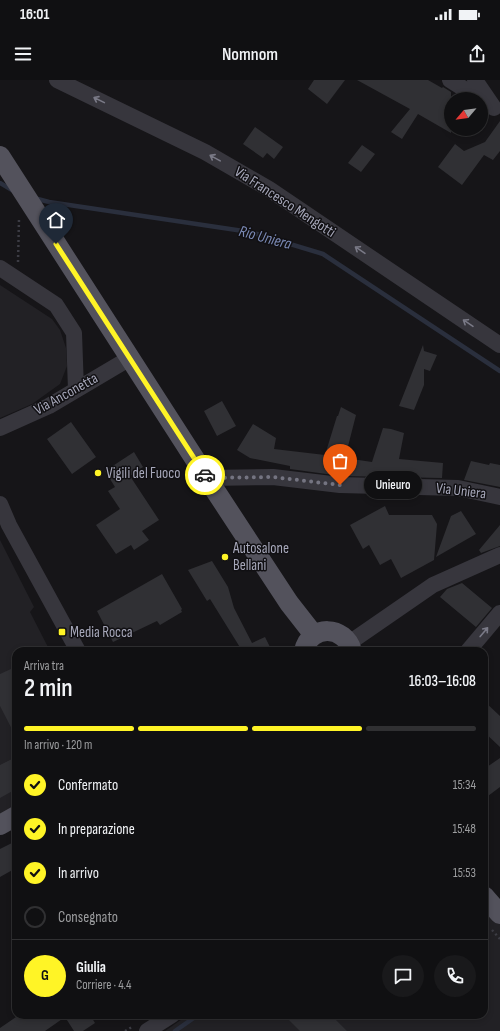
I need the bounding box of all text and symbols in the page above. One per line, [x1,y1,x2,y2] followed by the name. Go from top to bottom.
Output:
[20,5,49,24] text: 16:01
[12,43,34,65] icon: menu
[466,43,488,65] icon: share
[222,44,278,65] text: Nomnom
[444,92,488,136] north arrow
[444,92,488,136] map controls
[93,96,105,103] one-way arrow
[209,154,221,161] one-way arrow
[231,162,339,242] street label: Via Francesco Mengotti
[39,203,73,244] pin
[45,209,67,231] icon: home
[237,222,294,254] water label: Rio Uniera
[355,246,366,254] one-way arrow
[463,319,474,327] one-way arrow
[31,369,102,419] street label: Via Anconetta
[323,444,357,485] pin
[329,450,351,472] icon: bag
[185,455,225,495] courier
[106,464,180,483] place label: Vigili del Fuoco
[194,464,216,486] icon: car
[93,468,103,478] marker: Vigili del Fuoco
[364,471,422,499] callout: Unieuro
[375,477,411,493] text: Unieuro
[435,479,487,504] street label: Via Uniera
[232,539,289,575] place label: Autosalone Bellani
[220,552,230,562] marker: Autosalone Bellani
[70,623,133,642] place label: Media Rocca
[57,627,67,637] marker: Media Rocca
[480,627,489,638] one-way arrow
[24,658,64,674] text: Arriva tra
[409,672,476,691] text: 16:03–16:08
[24,673,73,704] text: 2 min
[24,737,92,753] text: In arrivo · 120 m
[24,774,46,796] icon: check
[58,776,118,795] text: Confermato
[453,777,476,793] text: 15:34
[24,818,46,840] icon: check
[58,820,135,839] text: In preparazione
[453,821,476,837] text: 15:48
[24,862,46,884] icon: check
[58,864,99,883] text: In arrivo
[453,865,476,881] text: 15:53
[58,908,118,927] text: Consegnato
[382,955,424,997] button: chat
[434,955,476,997] button: phone
[76,958,106,977] text: Giulia
[41,966,49,985] text: G
[76,977,131,993] text: Corriere · 4.4

